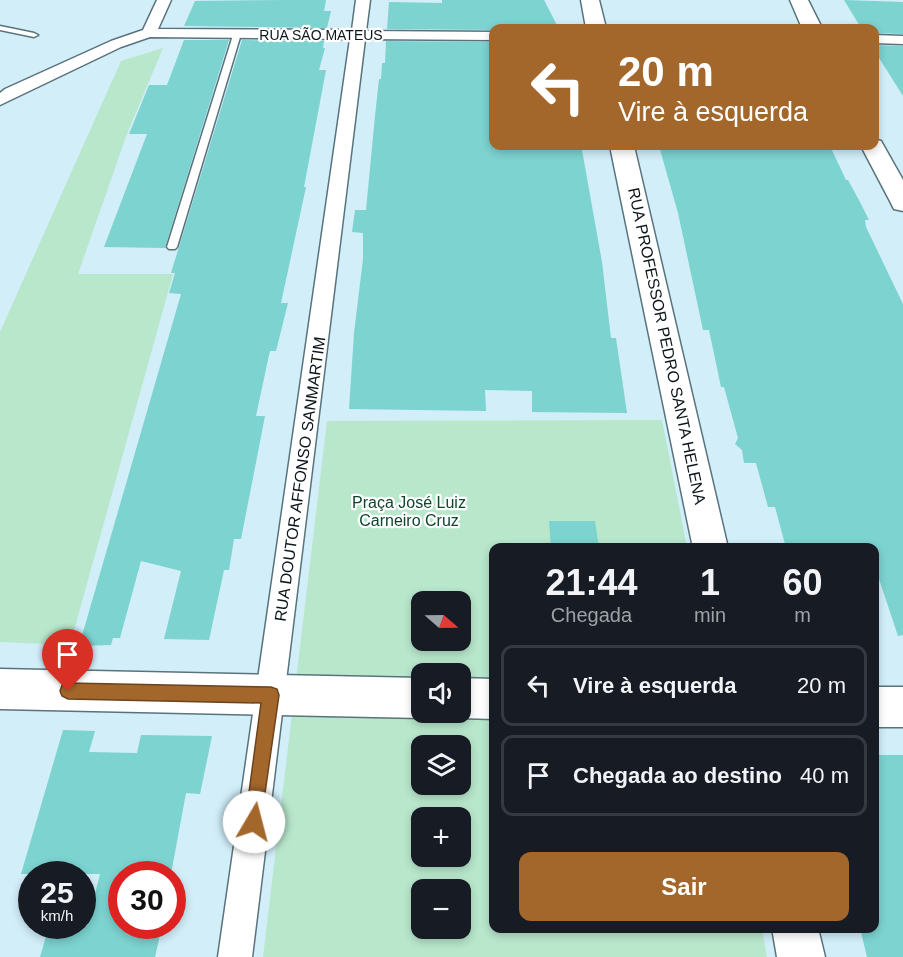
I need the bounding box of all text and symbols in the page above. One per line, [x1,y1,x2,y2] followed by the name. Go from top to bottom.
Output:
[259,27,383,43] street label: RUA SÃO MATEUS
[519,48,597,126] icon: left
[618,48,714,95] text: 20 m
[618,97,808,127] text: Vire à esquerda
[625,186,709,506] street label: RUA PROFESSOR PEDRO SANTA HELENA
[272,335,328,623] street label: RUA DOUTOR AFFONSO SANMARTIM
[352,494,466,529] park label: Praça José Luiz Carneiro Cruz
[545,562,637,603] text: 21:44
[700,562,720,603] text: 1
[783,562,823,603] text: 60
[411,591,471,651] north arrow
[411,591,471,939] map controls
[551,604,632,626] text: Chegada
[694,604,726,626] text: min
[794,604,811,626] text: m
[42,629,93,691] pin
[51,638,84,671] icon: arrive
[411,663,471,723] button: sound
[522,669,555,702] icon: left
[573,673,736,698] text: Vire à esquerda
[797,673,846,698] text: 20 m
[411,735,471,795] button: layers
[522,759,555,792] icon: arrive
[573,763,782,788] text: Chegada ao destino
[800,763,849,788] text: 40 m
[222,790,286,854] position arrow
[411,807,471,867] button: +
[519,852,849,921] button: Sair
[108,861,186,939] speed limit sign: 30
[40,876,74,909] text: 25
[411,879,471,939] button: −
[41,907,73,924] text: km/h

